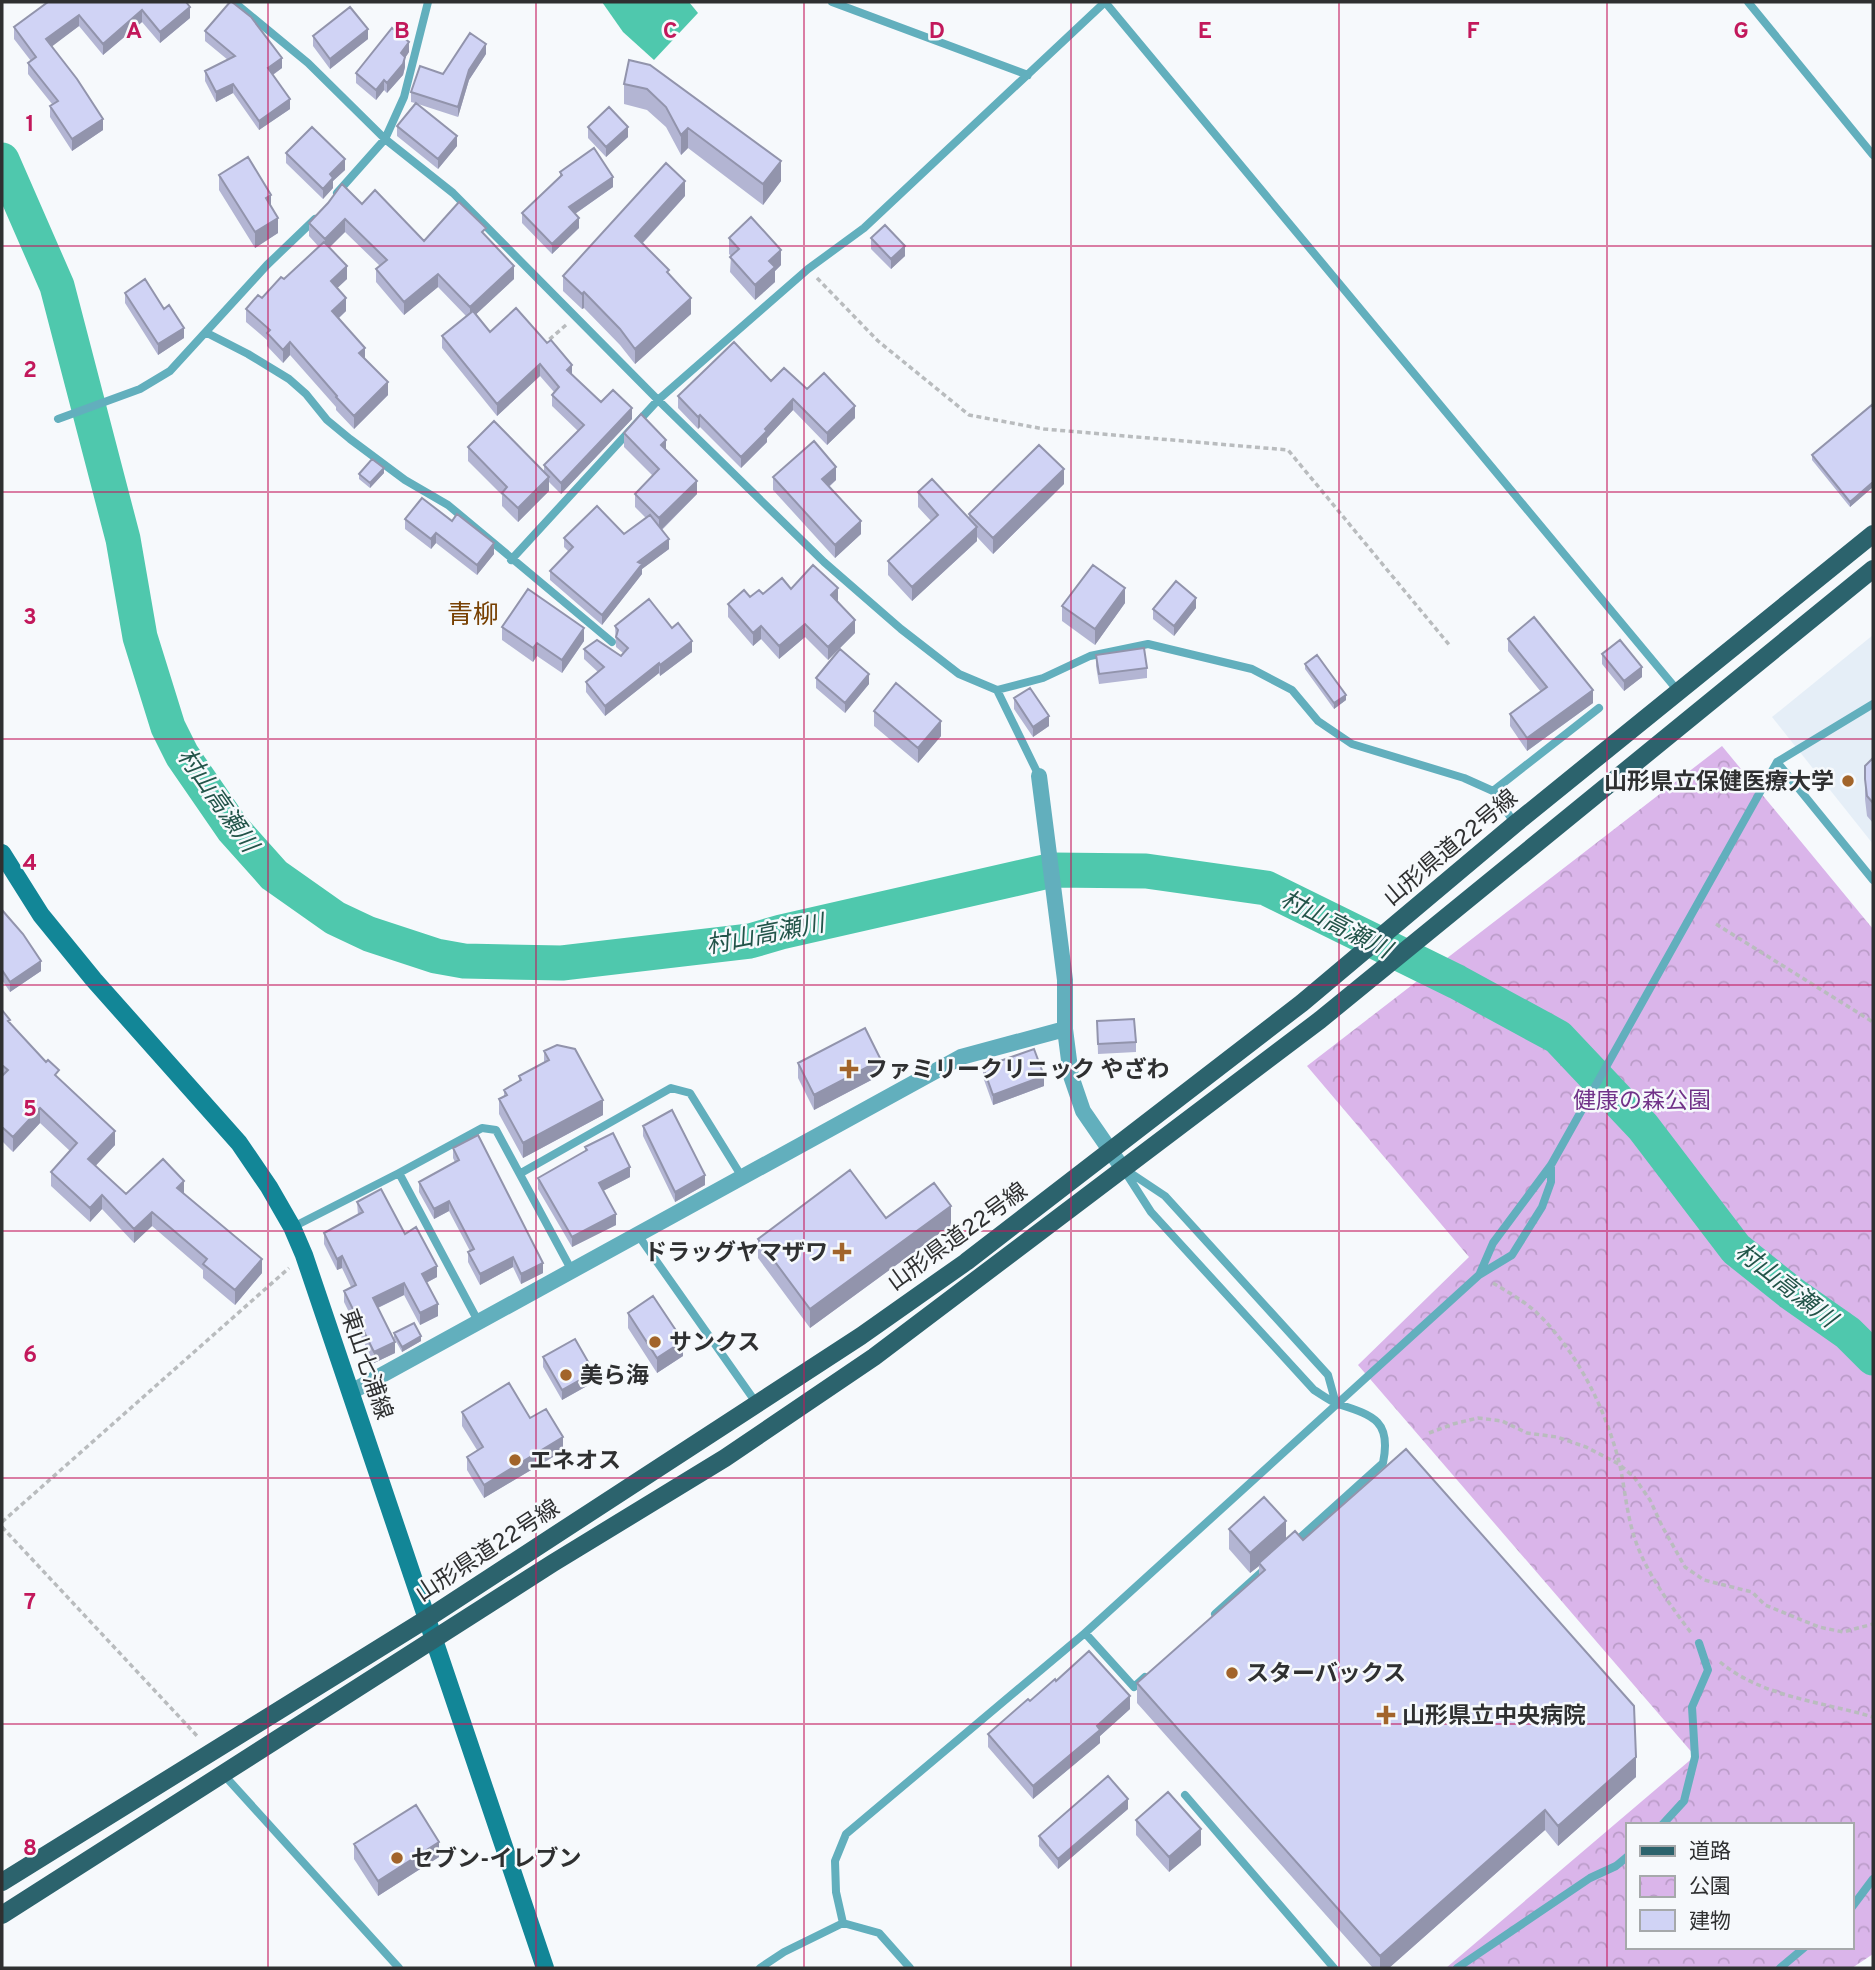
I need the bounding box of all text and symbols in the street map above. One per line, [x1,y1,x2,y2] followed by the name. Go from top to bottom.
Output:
[126,18,142,47] text: A
[394,18,410,47] text: B
[663,18,677,47] text: C
[929,18,945,47] text: D
[1198,18,1212,47] text: E
[1466,18,1480,47] text: F
[1733,18,1749,47] text: G
[25,111,35,140] text: 1
[23,357,37,386] text: 2
[447,600,499,633] district label: 青柳
[23,604,37,633] text: 3
[170,743,265,861] water label: 村山高瀬川
[1604,769,1834,798] place label: 山形県立保健医療大学
[1840,773,1856,789] marker: 山形県立保健医療大学
[1379,784,1525,913] street label: 山形県道22号線
[23,850,37,879] text: 4
[1275,885,1398,968] water label: 村山高瀬川
[704,909,830,962] water label: 村山高瀬川
[865,1056,1170,1086] place label: ファミリークリニック やざわ
[839,1059,859,1079] marker: ファミリークリニック やざわ
[1573,1088,1711,1117] park label: 健康の森公園
[23,1096,37,1125] text: 5
[883,1177,1034,1299] street label: 山形県道22号線
[1728,1238,1844,1337] water label: 村山高瀬川
[644,1240,828,1269] place label: ドラッグヤマザワ
[834,1244,850,1260] marker: ドラッグヤマザワ
[332,1306,397,1424] street label: 東山七浦線
[669,1330,760,1359] place label: サンクス
[647,1334,663,1350] marker: サンクス
[23,1342,37,1371] text: 6
[580,1363,649,1392] place label: 美ら海
[558,1367,574,1383] marker: 美ら海
[529,1448,621,1477] place label: エネオス
[507,1452,523,1468] marker: エネオス
[411,1495,566,1610] street label: 山形県道22号線
[24,1589,36,1618] text: 7
[1246,1661,1406,1690] place label: スターバックス
[1224,1665,1240,1681] marker: スターバックス
[1402,1703,1586,1732] place label: 山形県立中央病院
[1376,1705,1396,1725] marker: 山形県立中央病院
[1626,1823,1854,1949] legend
[23,1835,37,1864] text: 8
[1689,1839,1731,1866] text: 道路
[411,1846,582,1875] place label: セブン-イレブン
[389,1850,405,1866] marker: セブン-イレブン
[1689,1874,1731,1901] text: 公園
[1689,1909,1731,1936] text: 建物

